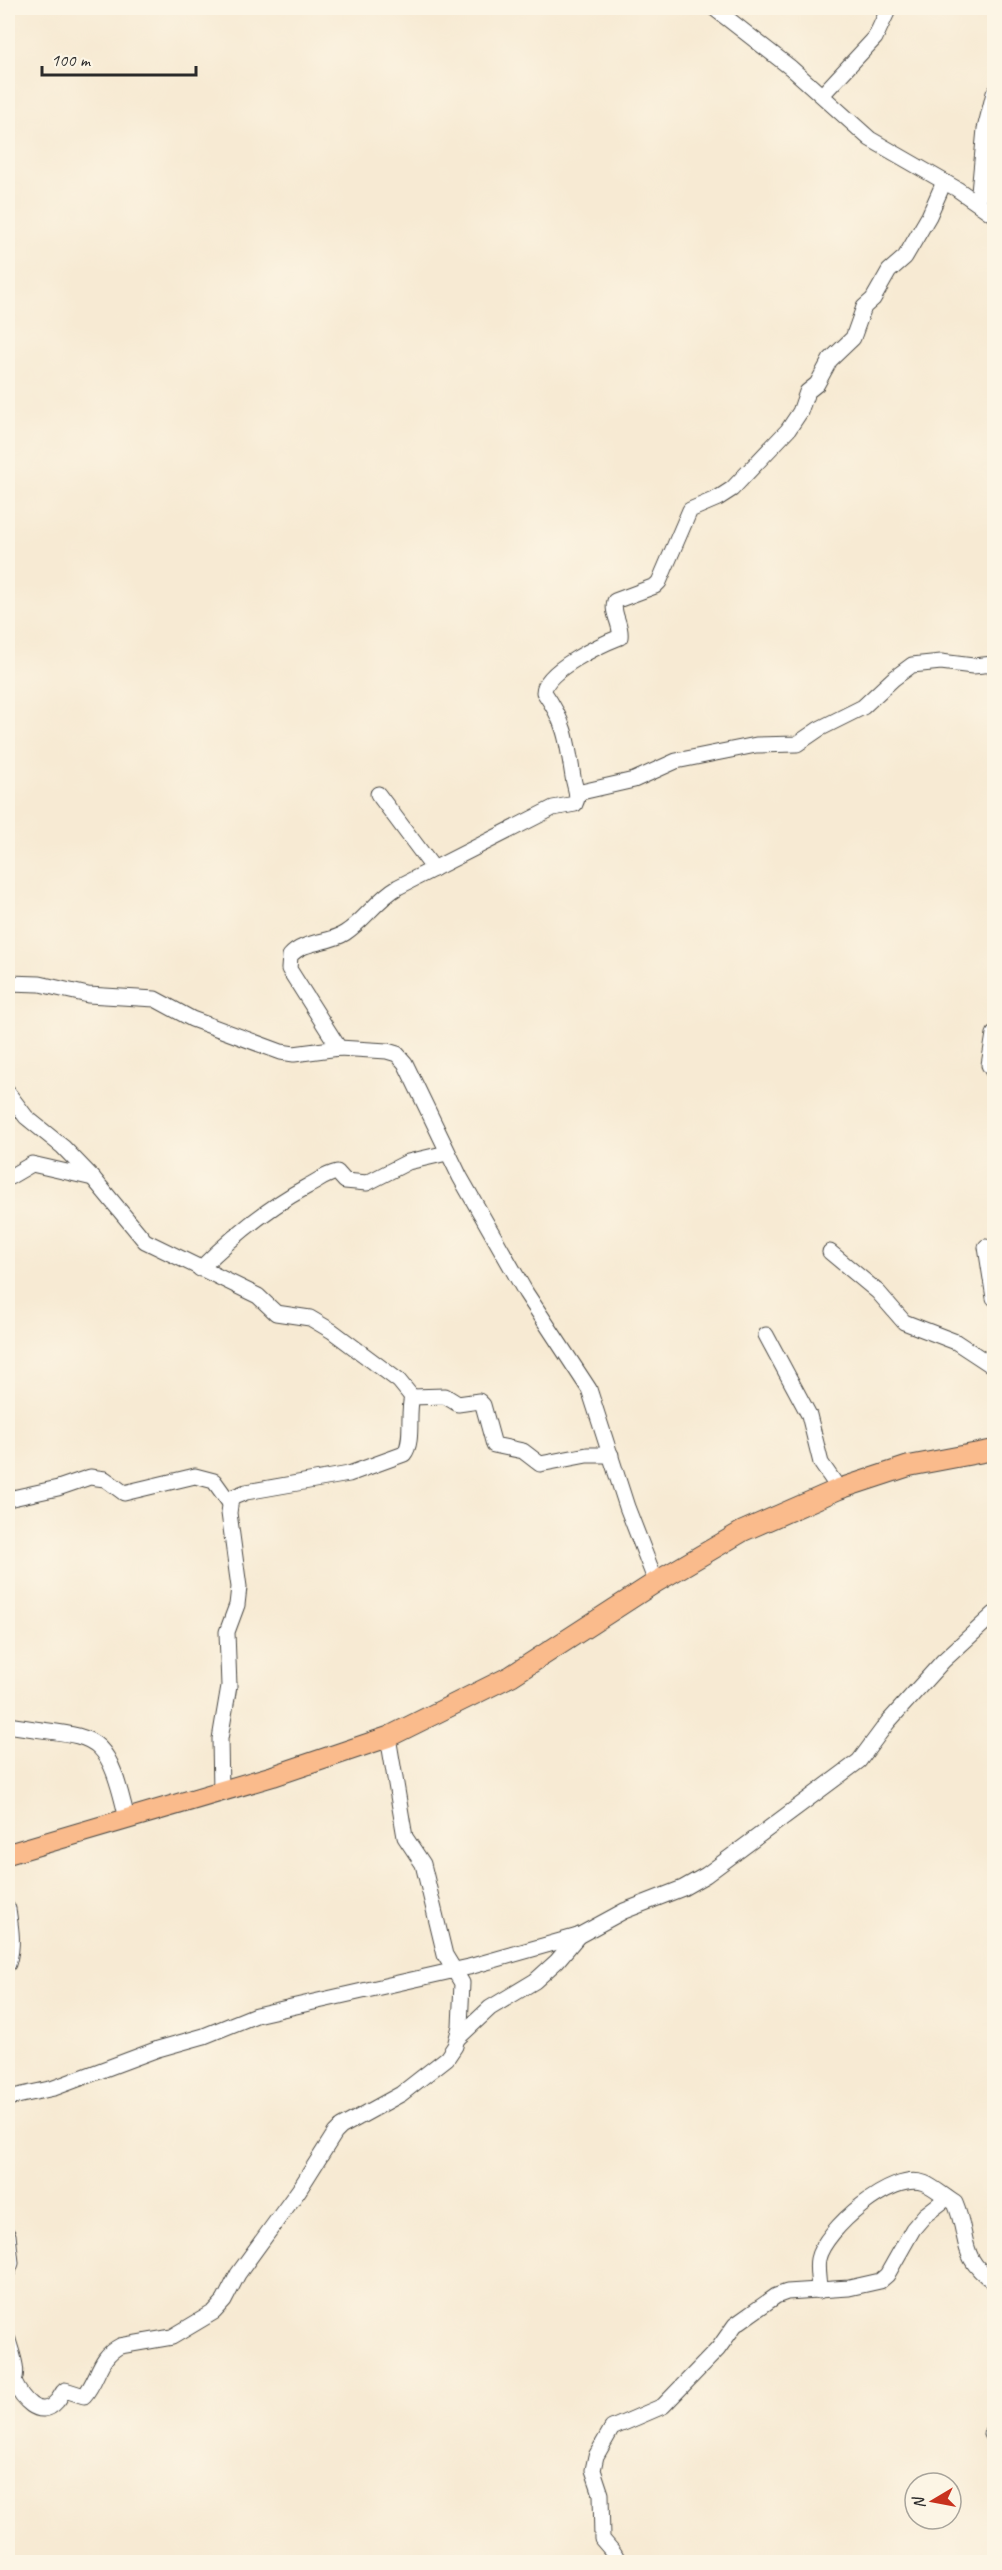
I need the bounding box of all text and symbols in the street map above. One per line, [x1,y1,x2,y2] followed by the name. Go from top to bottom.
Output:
[42,39,196,77] scale bar
[51,49,92,71] text: 100 m
[903,2471,963,2531] north arrow
[908,2494,930,2510] text: N

